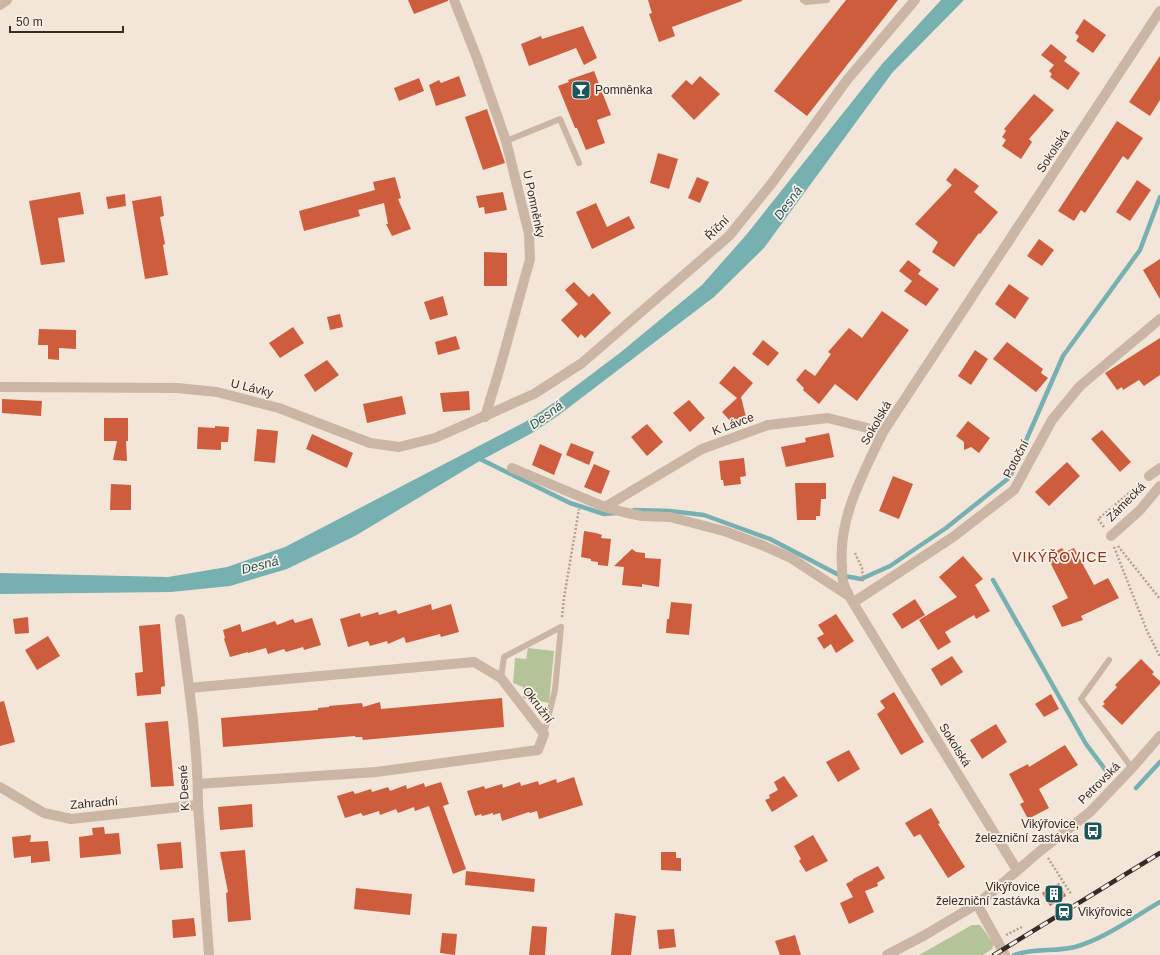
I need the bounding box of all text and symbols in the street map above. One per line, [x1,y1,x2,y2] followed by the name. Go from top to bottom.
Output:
[10,8,123,34] scale bar
[16,15,43,29] text: 50 m
[570,79,592,101] bar icon: Pomněnka
[595,83,653,97] place label: Pomněnka
[1034,127,1072,175] street label: Sokolská
[520,169,548,239] street label: U Pomněnky
[771,183,805,223] water label: Desná
[701,212,732,243] street label: Říční
[229,376,275,400] street label: U Lávky
[526,398,566,432] water label: Desná
[858,398,894,448] street label: Sokolská
[710,410,756,438] street label: K Lávce
[1000,437,1032,480] street label: Potoční
[1104,479,1149,524] street label: Zámecká
[1012,549,1108,565] district label: VIKÝŘOVICE
[240,553,280,577] water label: Desná
[520,684,557,727] street label: Okružní
[936,721,974,770] street label: Sokolská
[1075,759,1123,807] street label: Petrovská
[176,764,192,811] street label: K Desné
[69,794,119,812] street label: Zahradní
[975,817,1079,845] place label: Vikýřovice, železniční zastávka
[1082,820,1104,842] bus stop icon: Vikýřovice, železniční zastávka
[936,880,1040,908] place label: Vikýřovice železniční zastávka
[1043,883,1065,905] building icon: Vikýřovice železniční zastávka
[1053,901,1075,923] station icon: Vikýřovice
[1078,905,1133,919] place label: Vikýřovice

